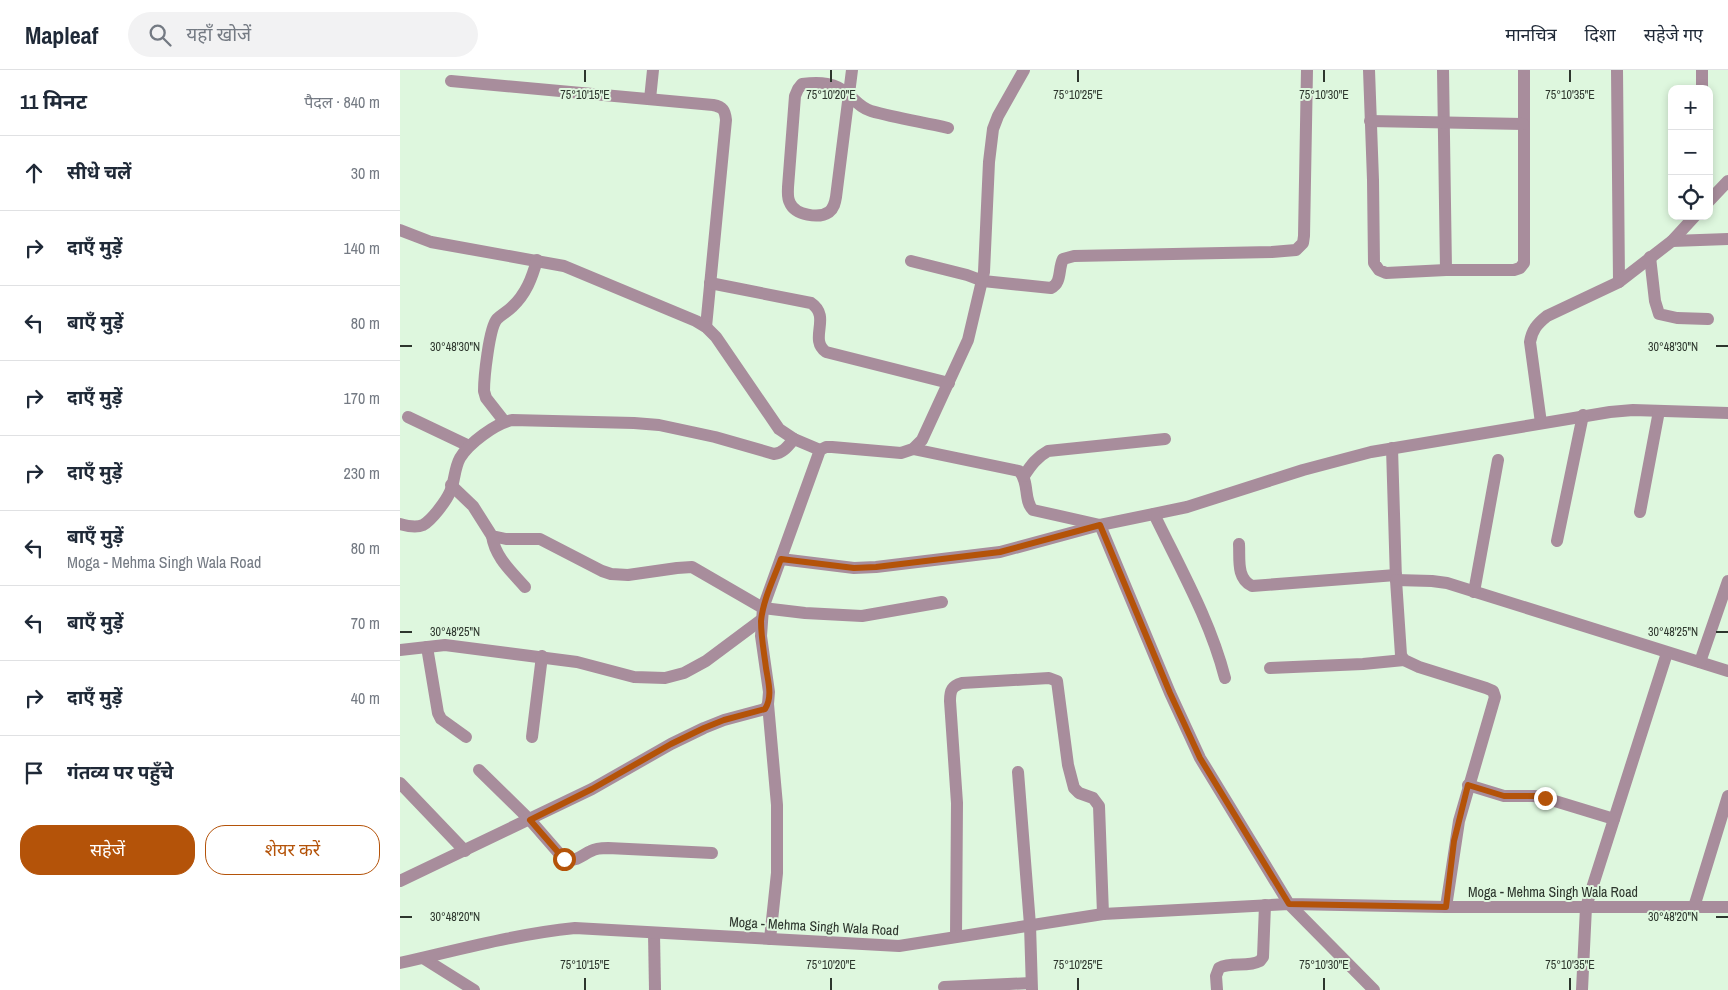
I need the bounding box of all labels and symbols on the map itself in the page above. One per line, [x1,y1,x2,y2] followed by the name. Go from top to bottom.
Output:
[560,87,610,103] text: 75°10'15"E
[806,87,856,103] text: 75°10'20"E
[1053,87,1103,103] text: 75°10'25"E
[1299,87,1349,103] text: 75°10'30"E
[1545,87,1595,103] text: 75°10'35"E
[430,339,480,355] text: 30°48'30"N
[1648,339,1698,355] text: 30°48'30"N
[430,624,480,640] text: 30°48'25"N
[1648,624,1698,640] text: 30°48'25"N
[1534,787,1557,810] route end
[553,848,576,871] route start
[1468,883,1638,901] street label: Moga - Mehma Singh Wala Road
[430,909,480,925] text: 30°48'20"N
[1648,909,1698,925] text: 30°48'20"N
[729,913,899,939] street label: Moga - Mehma Singh Wala Road
[560,957,610,973] text: 75°10'15"E
[806,957,856,973] text: 75°10'20"E
[1053,957,1103,973] text: 75°10'25"E
[1299,957,1349,973] text: 75°10'30"E
[1545,957,1595,973] text: 75°10'35"E

